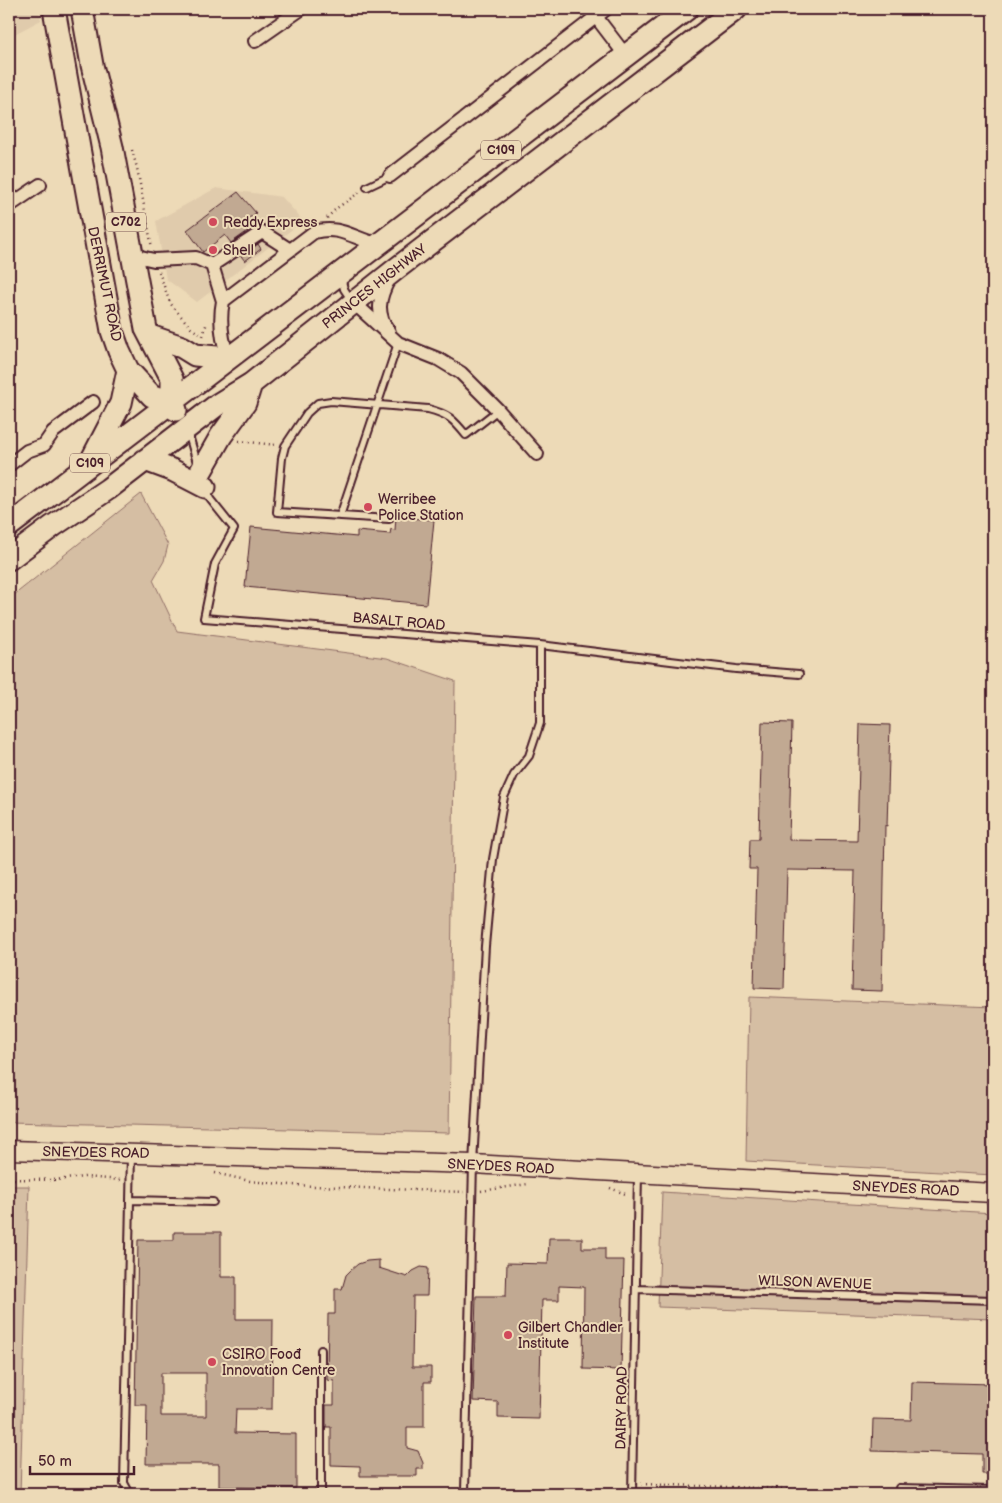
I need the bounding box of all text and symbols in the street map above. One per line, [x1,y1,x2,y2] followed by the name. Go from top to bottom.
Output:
[481,140,521,160] road number: C109
[106,212,146,232] road number: C702
[223,214,317,231] place label: Reddy Express
[207,216,219,228] marker: Reddy Express
[84,225,125,343] street label: DERRIMUT ROAD
[319,240,430,332] street label: PRINCES HIGHWAY
[223,242,254,259] place label: Shell
[207,244,219,256] marker: Shell
[70,453,110,472] road number: C109
[378,491,464,524] place label: Werribee Police Station
[362,501,374,513] marker: Werribee Police Station
[352,609,446,634] street label: BASALT ROAD
[42,1143,150,1162] street label: SNEYDES ROAD
[447,1155,555,1178] street label: SNEYDES ROAD
[852,1177,960,1200] street label: SNEYDES ROAD
[758,1272,872,1293] street label: WILSON AVENUE
[518,1319,623,1352] place label: Gilbert Chandler Institute
[502,1329,514,1341] marker: Gilbert Chandler Institute
[222,1346,335,1379] place label: CSIRO Foođ Innovation Centre
[206,1356,218,1368] marker: CSIRO Foođ Innovation Centre
[612,1366,631,1450] street label: DAIRY ROAD
[30,1443,134,1475] scale bar
[38,1452,72,1471] text: 50 m

